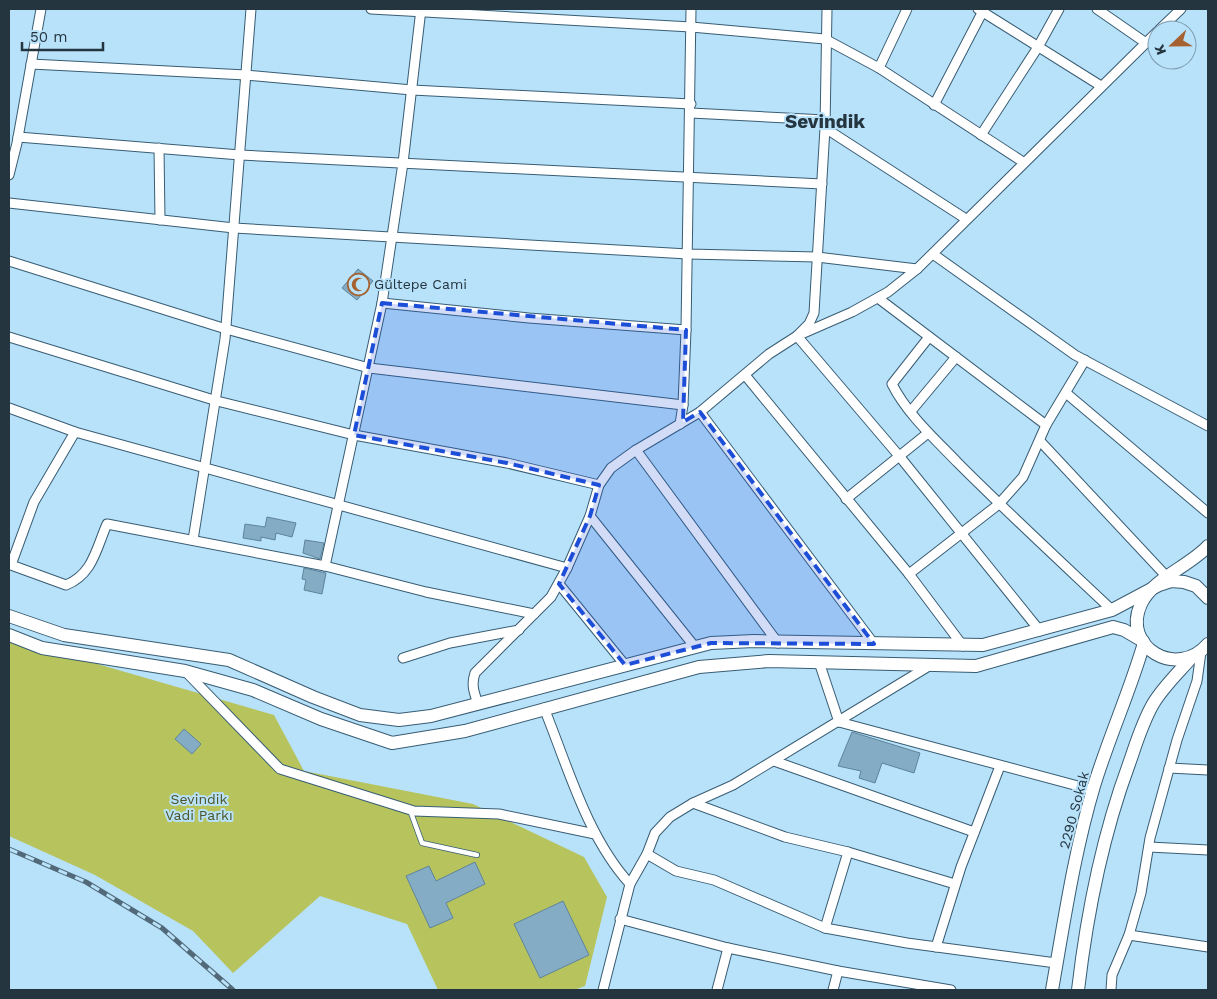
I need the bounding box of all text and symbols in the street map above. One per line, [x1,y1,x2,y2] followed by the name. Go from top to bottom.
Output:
[22,20,104,52] scale bar
[1147,20,1197,70] north arrow
[30,28,67,46] text: 50 m
[1151,42,1169,57] text: K
[785,110,865,133] district label: Sevindik
[346,272,370,296] mosque icon: Gültepe Cami
[374,276,467,292] place label: Gültepe Cami
[1056,769,1092,850] street label: 2290 Sokak
[165,791,233,823] park label: Sevindik Vadi Parkı

